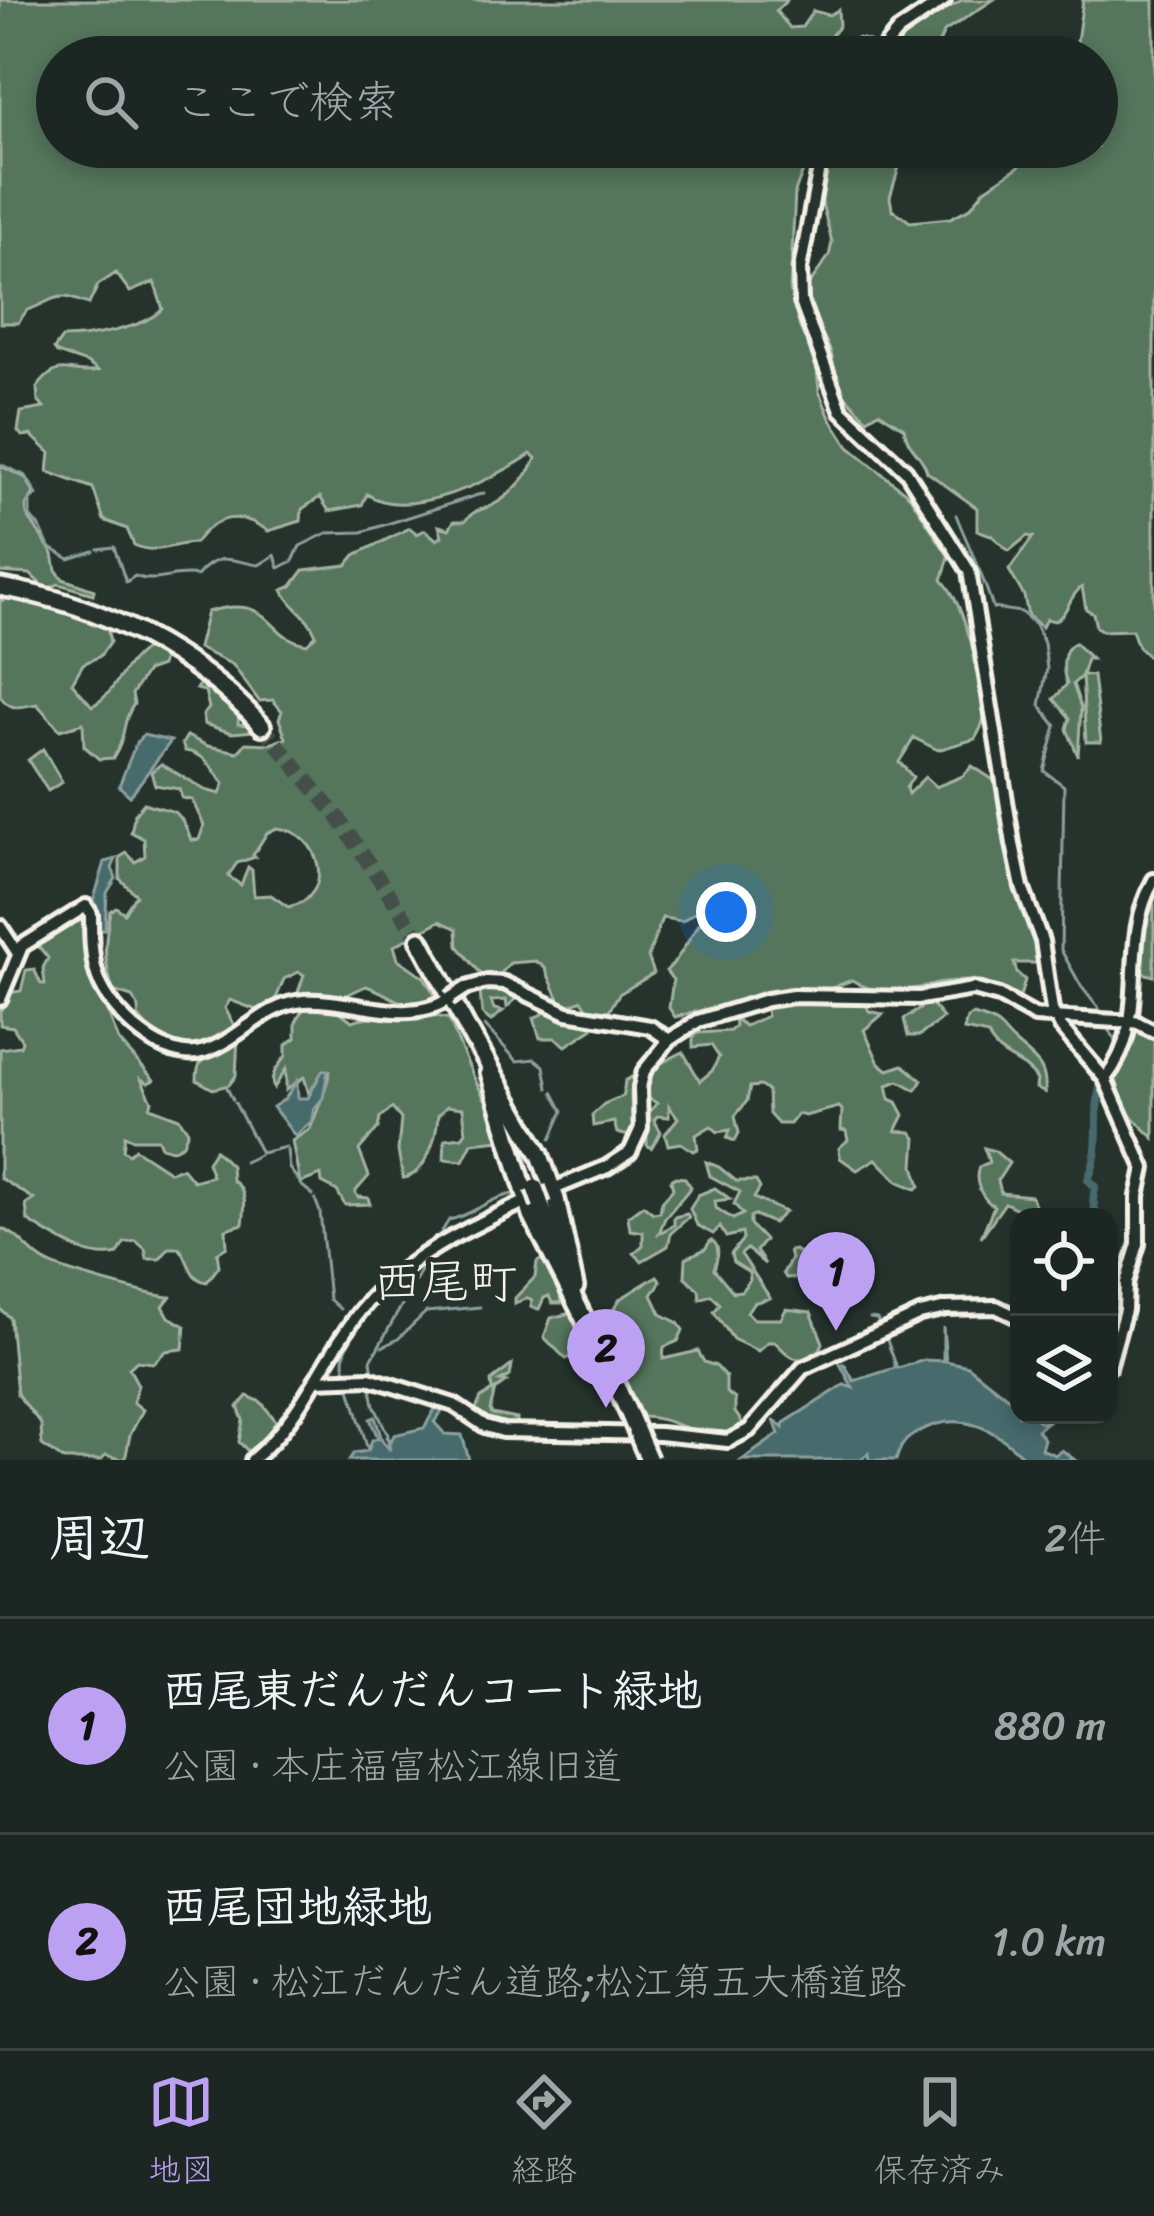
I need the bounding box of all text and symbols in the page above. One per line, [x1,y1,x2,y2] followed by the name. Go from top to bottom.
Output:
[36,36,1118,168] search box
[174,62,399,142] text: ここで検索
[78,69,144,135] icon: search
[696,882,756,942] your location
[1010,1208,1118,1424] map controls
[1010,1208,1118,1316] button: locate
[797,1232,875,1331] pin: 1
[373,1239,517,1324] district label: 西尾町
[567,1309,645,1408] pin: 2
[1010,1316,1118,1424] button: layers
[48,1493,150,1583] text: 周辺
[1044,1504,1106,1573] text: 2件
[162,1651,702,1731] text: 西尾東だんだんコート緑地
[79,1691,95,1760] text: 1
[994,1691,1106,1760] text: 880 m
[162,1731,622,1800] text: 公園 · 本庄福富松江線旧道
[162,1867,432,1947] text: 西尾団地緑地
[76,1907,98,1976] text: 2
[992,1907,1106,1976] text: 1.0 km
[162,1947,907,2016] text: 公園 · 松江だんだん道路;松江第五大橋道路
[148,2069,214,2199] tab: 地図
[511,2069,577,2199] tab: 経路
[874,2069,1006,2199] tab: 保存済み

